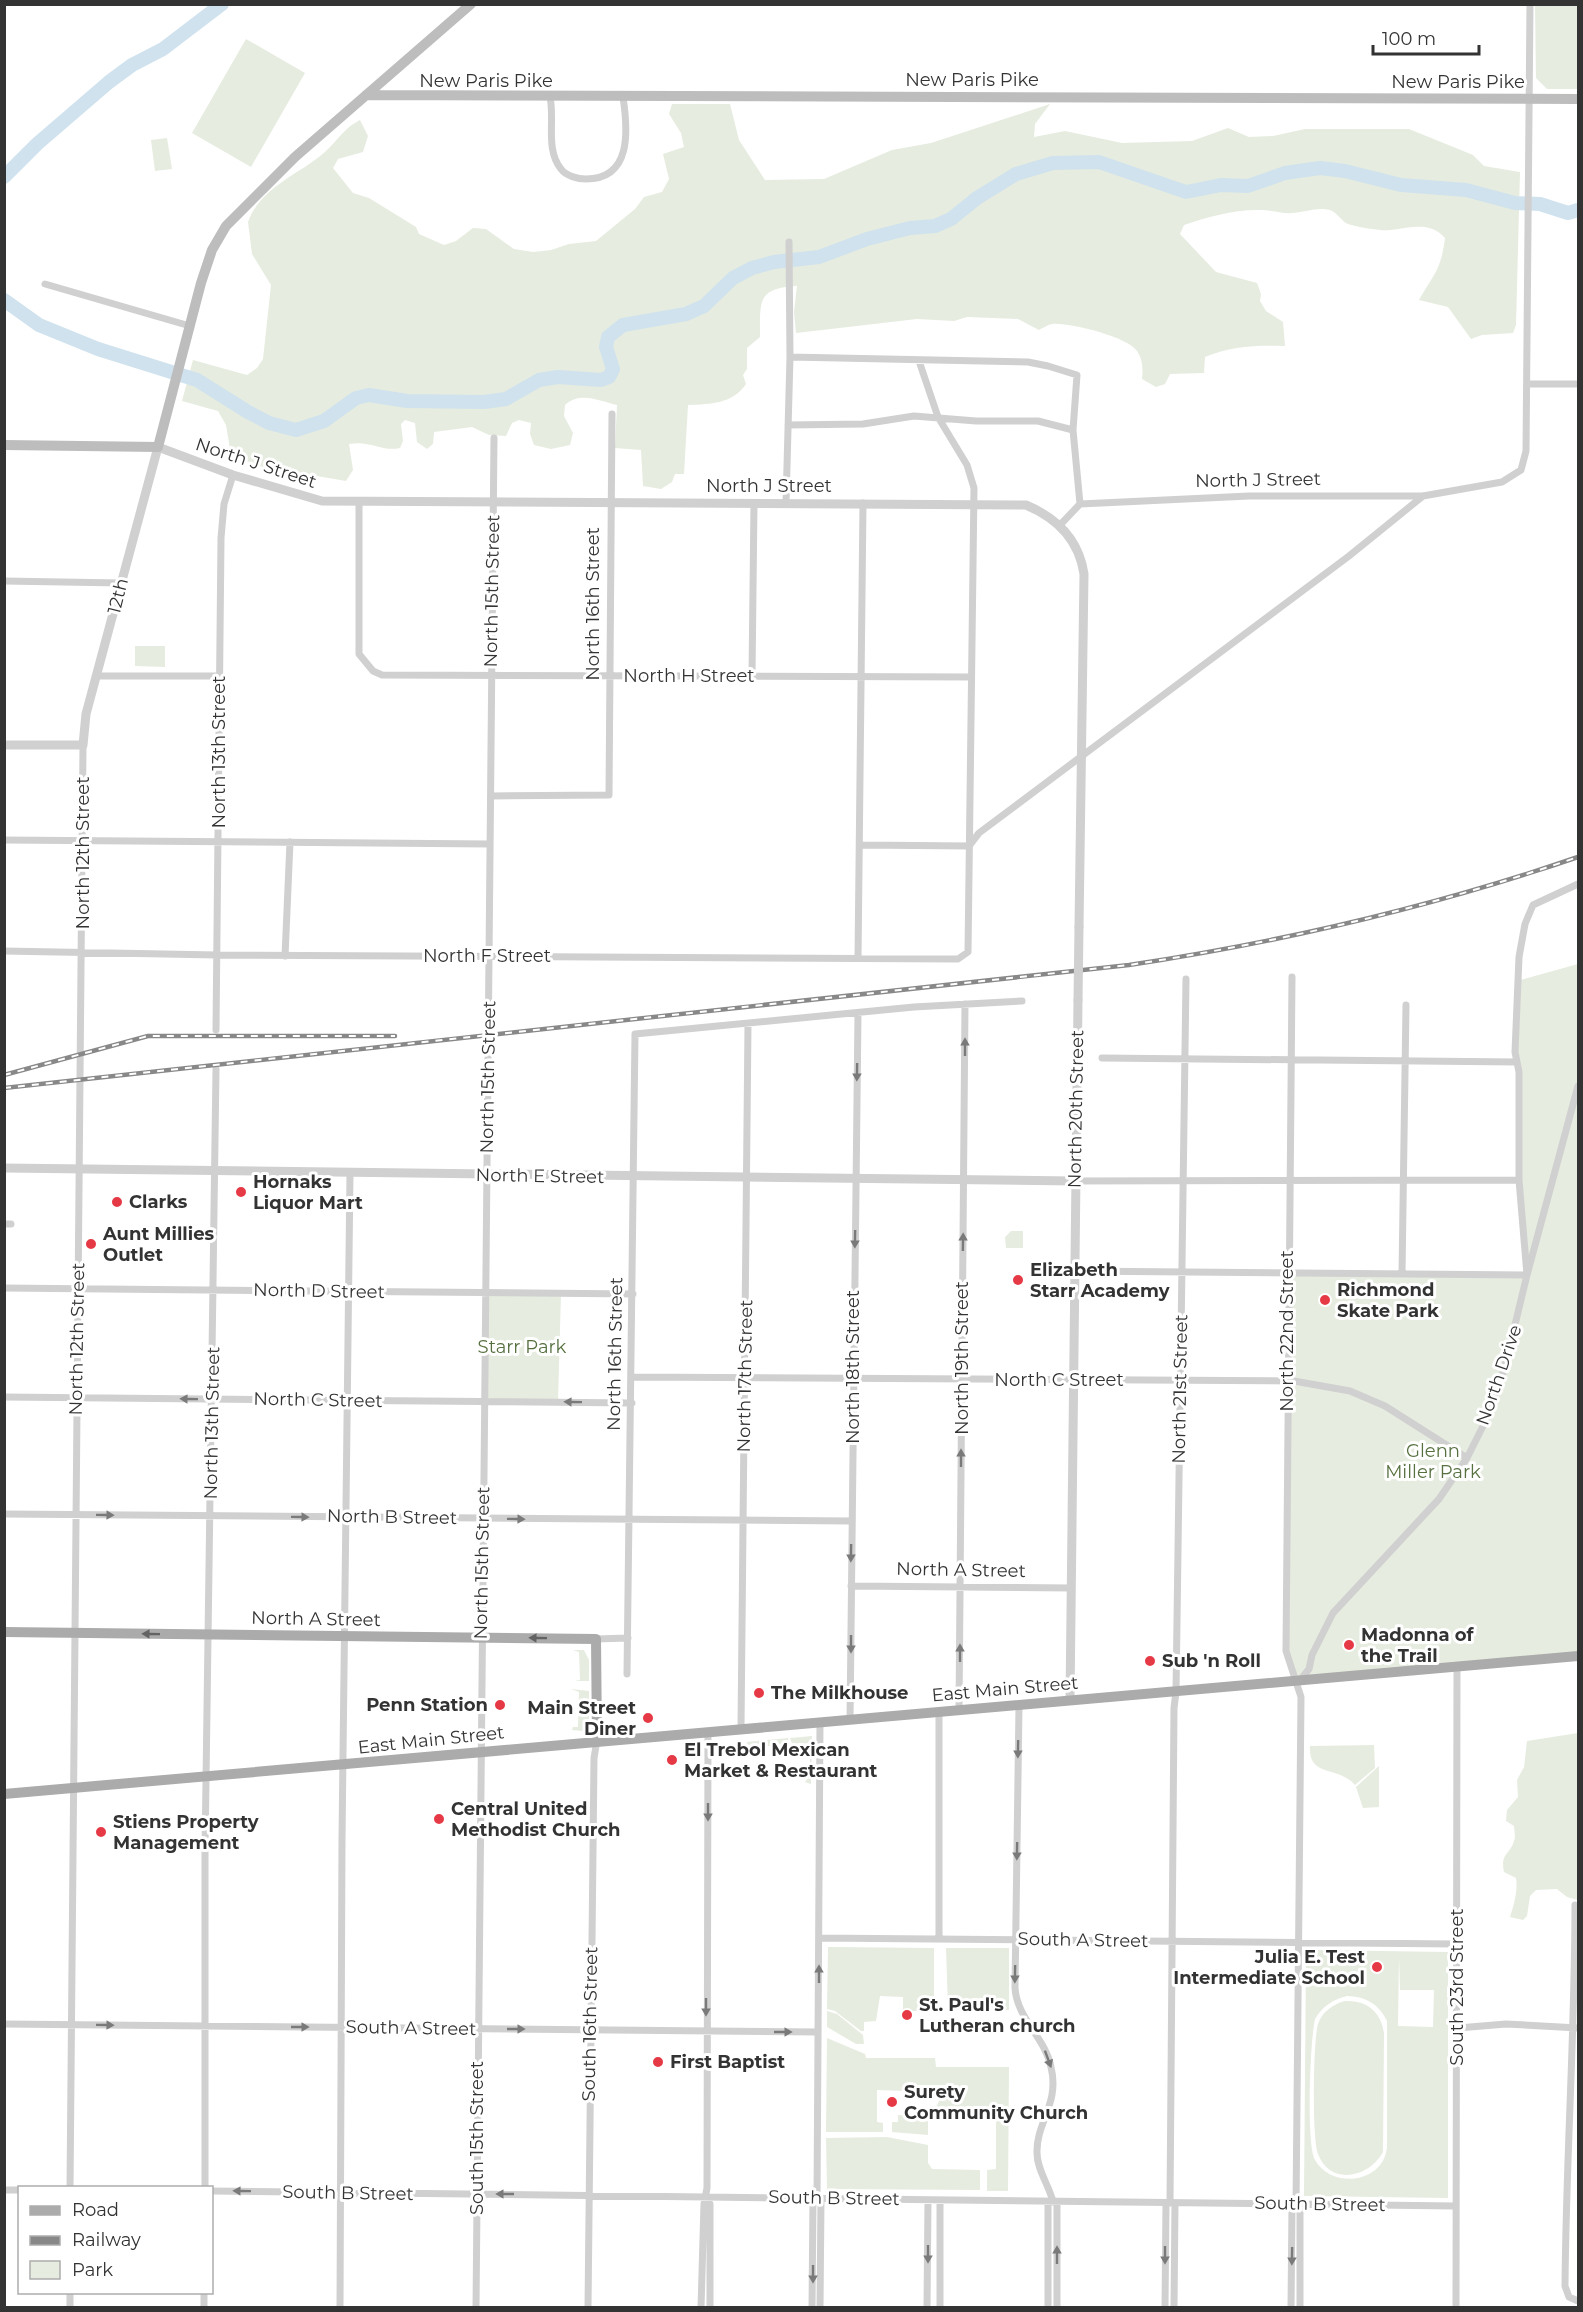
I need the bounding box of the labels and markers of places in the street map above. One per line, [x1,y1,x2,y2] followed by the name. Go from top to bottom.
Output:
[253,1171,363,1214] place label: Hornaks Liquor Mart
[234,1185,248,1199] marker: Hornaks Liquor Mart
[129,1191,188,1213] place label: Clarks
[110,1195,124,1209] marker: Clarks
[102,1223,215,1266] place label: Aunt Millies Outlet
[84,1237,98,1251] marker: Aunt Millies Outlet
[1030,1259,1170,1302] place label: Elizabeth Starr Academy
[1011,1273,1025,1287] marker: Elizabeth Starr Academy
[1337,1279,1439,1322] place label: Richmond Skate Park
[1318,1293,1332,1307] marker: Richmond Skate Park
[1361,1624,1474,1667] place label: Madonna of the Trail
[1342,1638,1356,1652] marker: Madonna of the Trail
[1162,1650,1261,1672] place label: Sub 'n Roll
[1143,1654,1157,1668] marker: Sub 'n Roll
[771,1682,908,1704] place label: The Milkhouse
[752,1686,766,1700] marker: The Milkhouse
[366,1694,488,1716] place label: Penn Station
[527,1697,636,1740] place label: Main Street Diner
[493,1698,507,1712] marker: Penn Station
[641,1711,655,1725] marker: Main Street Diner
[684,1739,878,1782] place label: El Trebol Mexican Market & Restaurant
[665,1753,679,1767] marker: El Trebol Mexican Market & Restaurant
[451,1798,620,1841] place label: Central United Methodist Church
[113,1811,259,1854] place label: Stiens Property Management
[432,1812,446,1826] marker: Central United Methodist Church
[94,1825,108,1839] marker: Stiens Property Management
[1173,1946,1365,1989] place label: Julia E. Test Intermediate School
[1370,1960,1384,1974] marker: Julia E. Test Intermediate School
[919,1994,1076,2037] place label: St. Paul's Lutheran church
[900,2008,914,2022] marker: St. Paul's Lutheran church
[670,2051,785,2073] place label: First Baptist
[651,2055,665,2069] marker: First Baptist
[904,2081,1088,2124] place label: Surety Community Church
[885,2095,899,2109] marker: Surety Community Church

